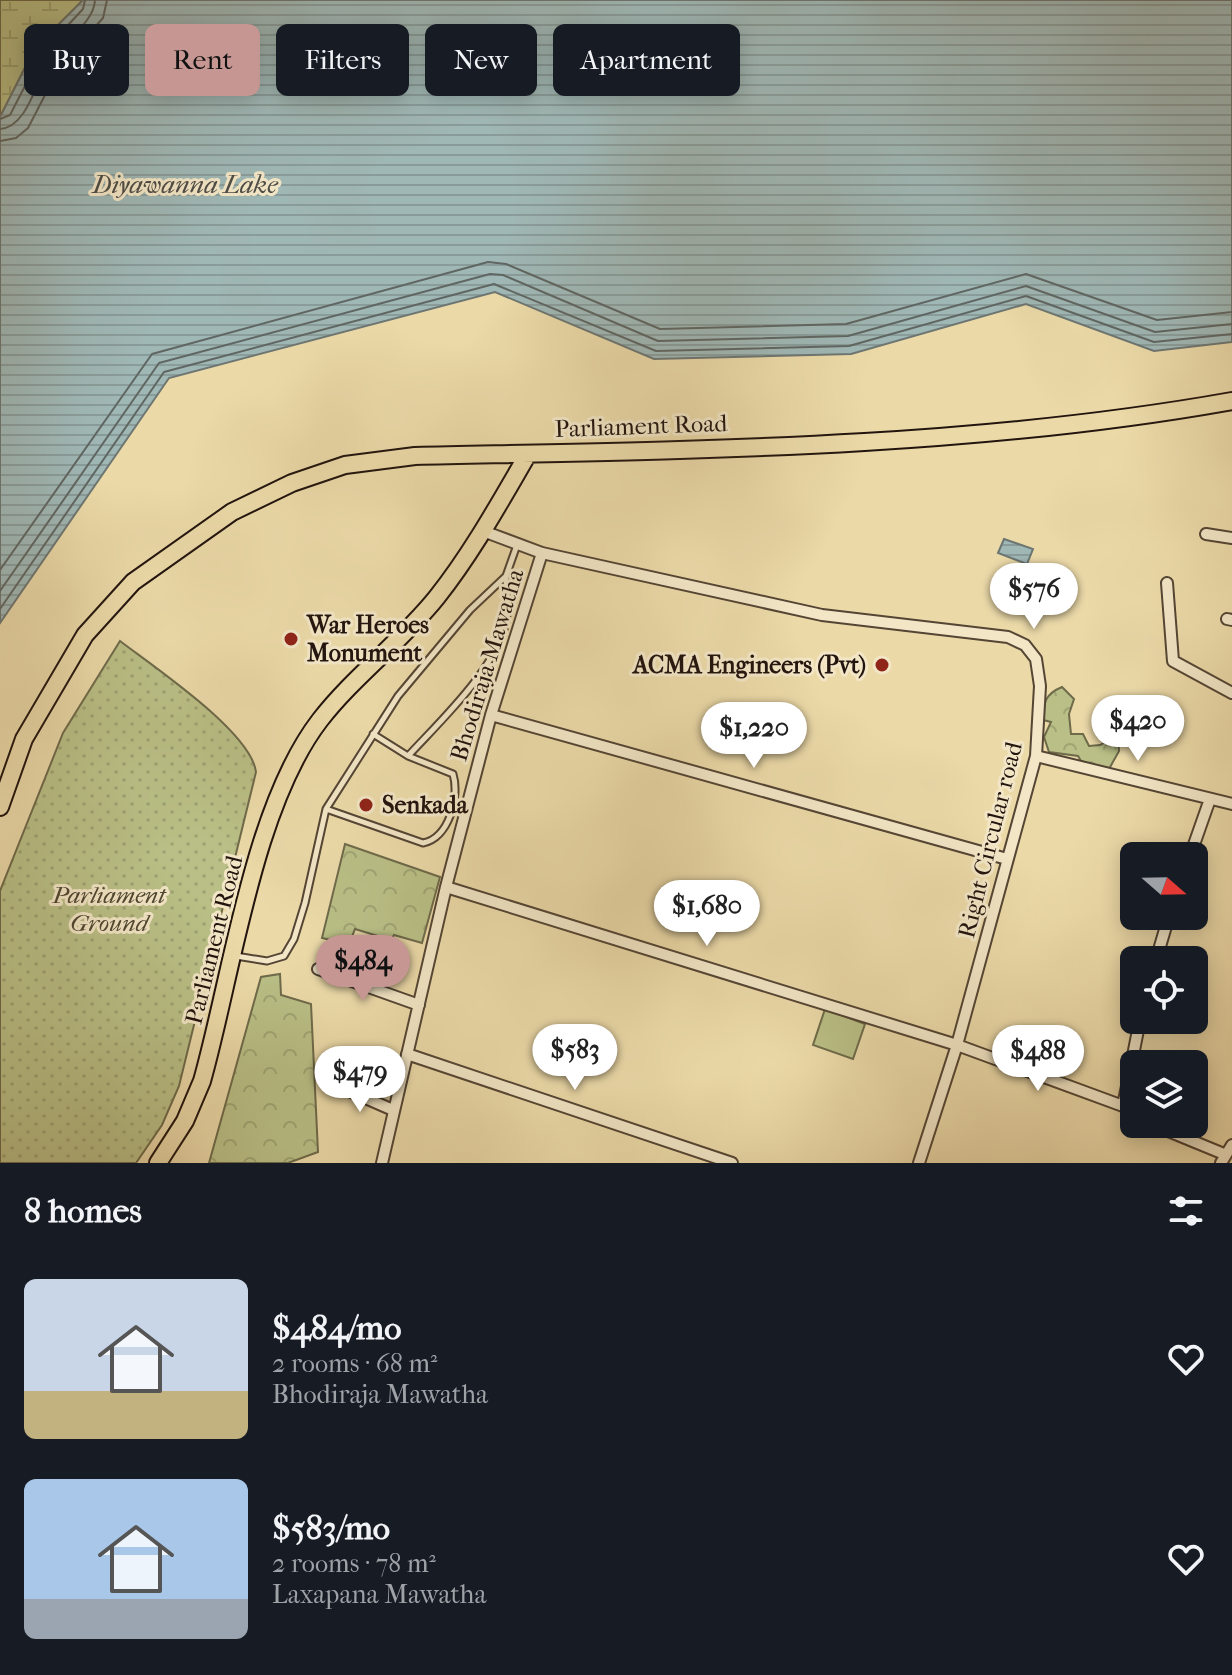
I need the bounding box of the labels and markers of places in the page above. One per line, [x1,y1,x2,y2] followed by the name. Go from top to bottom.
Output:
[987,563,1081,631] pin: $576
[306,611,429,667] place label: War Heroes Monument
[282,630,300,648] marker: War Heroes Monument
[631,651,866,679] place label: ACMA Engineers (Pvt)
[873,656,891,674] marker: ACMA Engineers (Pvt)
[1091,695,1185,763] pin: $420
[689,702,819,770] pin: $1,220
[382,791,469,819] place label: Senkada
[357,796,375,814] marker: Senkada
[642,880,772,948] pin: $1,680
[316,935,410,1003] pin: $484
[528,1024,622,1092] pin: $583
[991,1025,1085,1093] pin: $488
[313,1046,407,1114] pin: $479

